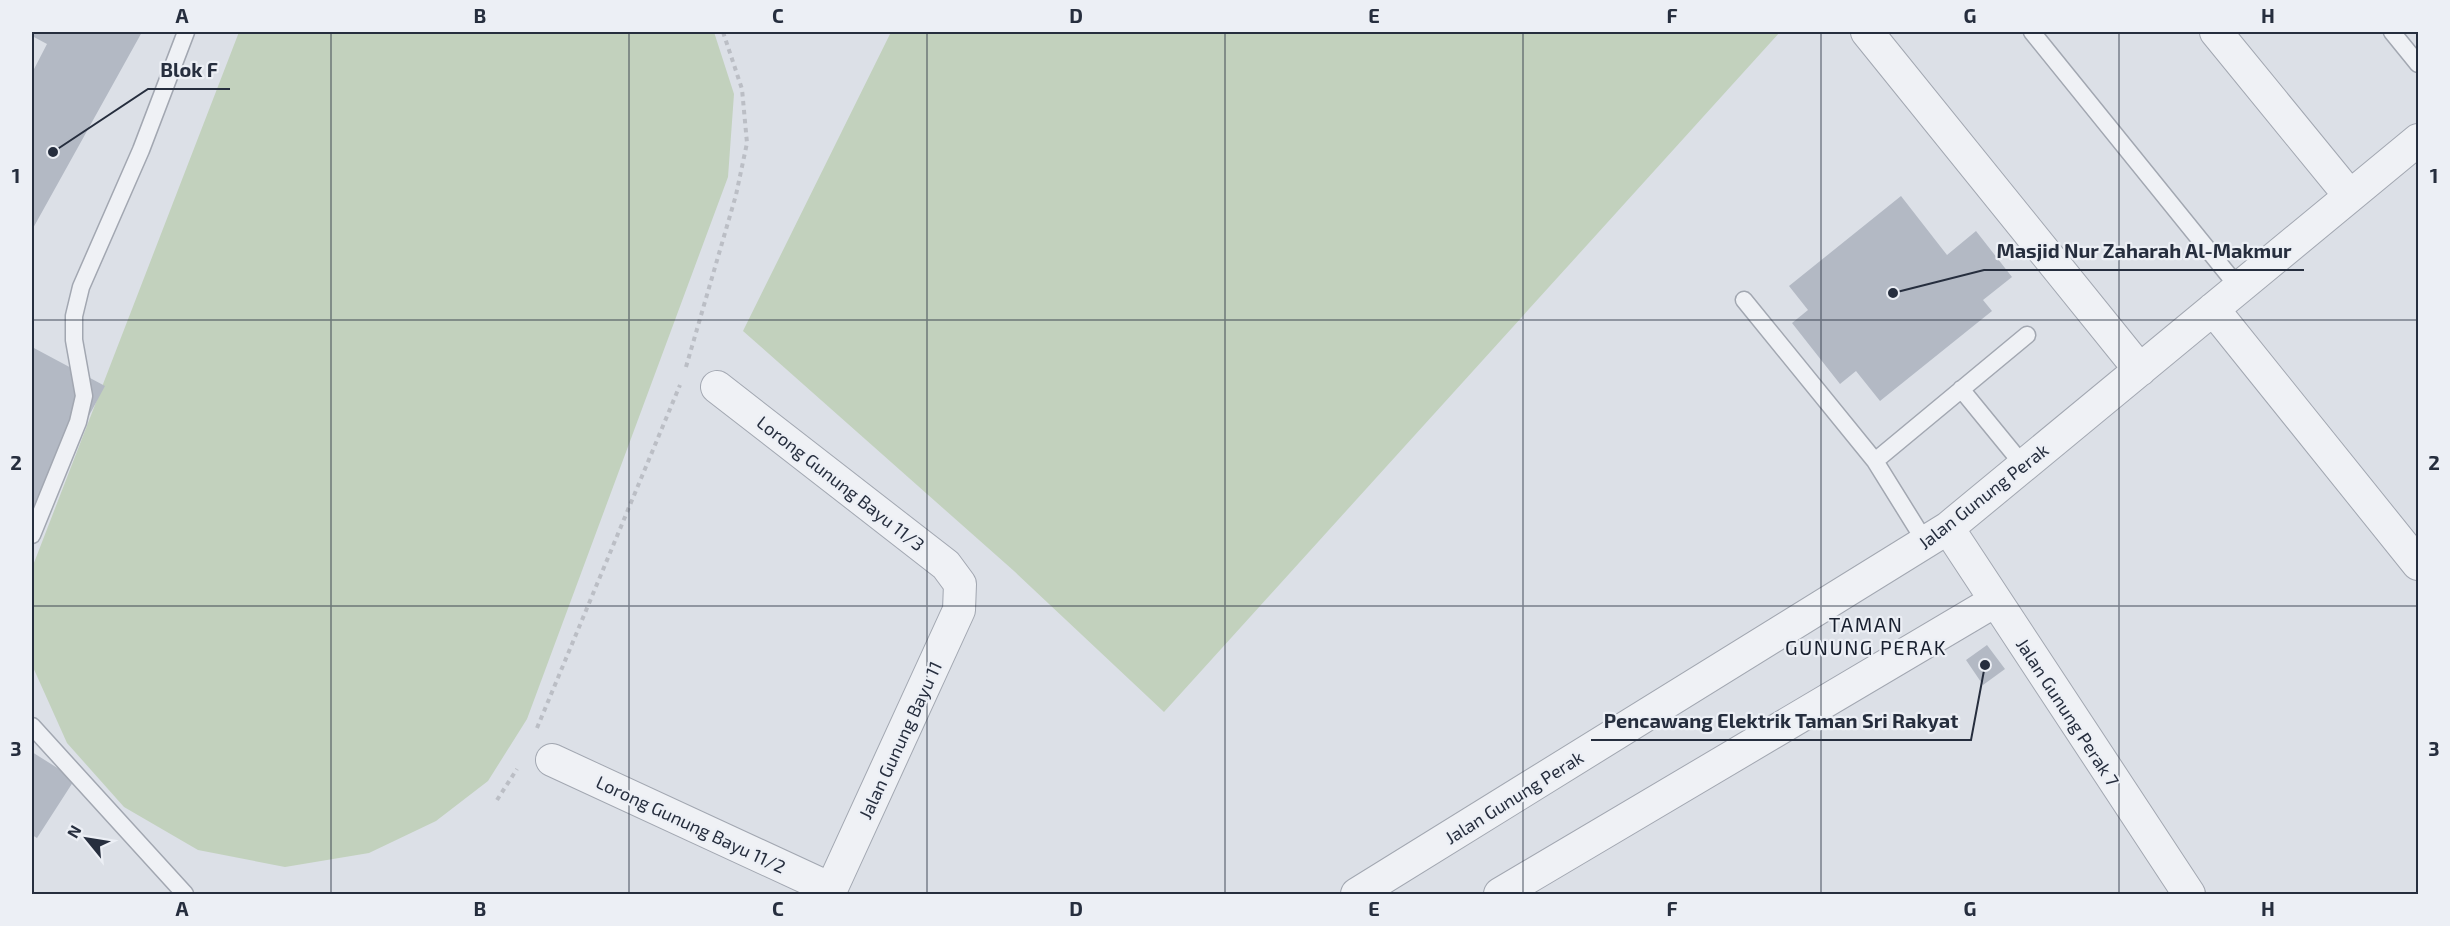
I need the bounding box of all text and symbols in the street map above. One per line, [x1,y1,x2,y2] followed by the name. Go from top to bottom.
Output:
[175,3,189,27] text: A
[474,3,486,27] text: B
[772,3,784,27] text: C
[1069,3,1083,27] text: D
[1368,3,1380,27] text: E
[1666,3,1678,27] text: F
[1964,3,1976,27] text: G
[2261,3,2275,27] text: H
[148,51,230,89] callout: Blok F
[160,57,218,81] text: Blok F
[12,163,20,187] text: 1
[2430,163,2438,187] text: 1
[1984,232,2304,270] callout: Masjid Nur Zaharah Al-Makmur
[1996,238,2292,262] text: Masjid Nur Zaharah Al-Makmur
[753,411,929,555] street label: Lorong Gunung Bayu 11/3
[1914,438,2052,554] street label: Jalan Gunung Perak
[10,450,22,474] text: 2
[2428,450,2440,474] text: 2
[1785,612,1947,659] district label: TAMAN GUNUNG PERAK
[2012,634,2124,790] street label: Jalan Gunung Perak 7
[854,658,946,822] street label: Jalan Gunung Bayu 11
[1591,702,1971,740] callout: Pencawang Elektrik Taman Sri Rakyat
[1604,708,1958,733] text: Pencawang Elektrik Taman Sri Rakyat
[10,736,22,760] text: 3
[2428,736,2440,760] text: 3
[1441,746,1587,848] street label: Jalan Gunung Perak
[593,770,789,878] street label: Lorong Gunung Bayu 11/2
[57,809,117,869] north arrow
[62,821,85,841] text: N
[175,896,189,920] text: A
[474,896,486,920] text: B
[772,896,784,920] text: C
[1069,896,1083,920] text: D
[1368,896,1380,920] text: E
[1666,896,1678,920] text: F
[1964,896,1976,920] text: G
[2261,896,2275,920] text: H

